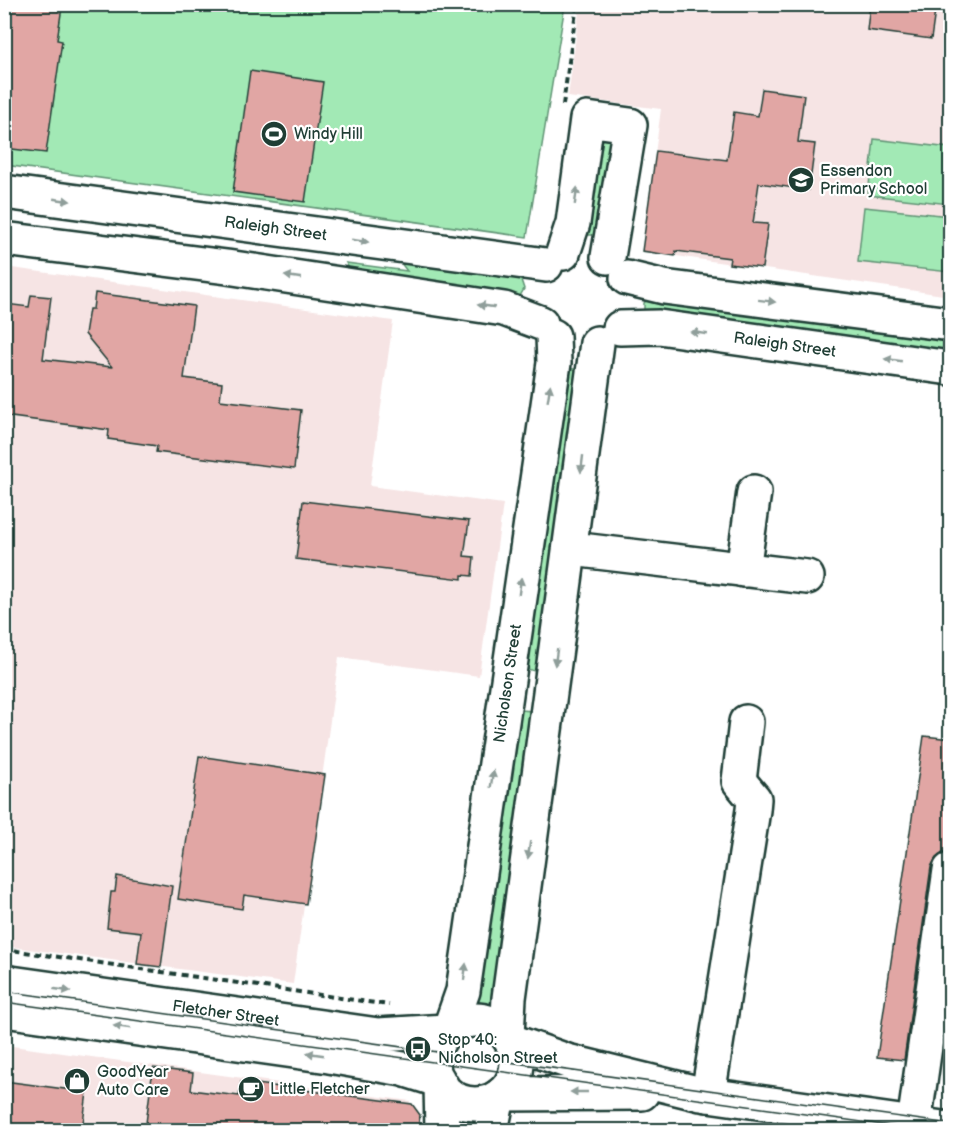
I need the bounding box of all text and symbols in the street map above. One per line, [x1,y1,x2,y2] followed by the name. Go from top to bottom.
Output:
[259,119,289,149] sports icon: Windy Hill
[294,125,363,144] place label: Windy Hill
[820,162,927,199] place label: Essendon Primary School
[786,165,816,195] school or university icon: Essendon Primary School
[572,187,581,206] one-way arrow
[53,195,72,204] one-way arrow
[223,212,328,245] street label: Raleigh Street
[350,236,369,245] one-way arrow
[283,273,302,282] one-way arrow
[758,296,777,305] one-way arrow
[476,301,495,310] one-way arrow
[732,328,837,361] street label: Raleigh Street
[690,329,709,338] one-way arrow
[883,356,902,365] one-way arrow
[545,384,554,403] one-way arrow
[578,454,587,473] one-way arrow
[516,577,525,596] one-way arrow
[490,623,526,744] street label: Nicholson Street
[552,648,561,667] one-way arrow
[488,770,497,789] one-way arrow
[525,841,534,860] one-way arrow
[461,963,470,982] one-way arrow
[53,986,72,995] one-way arrow
[171,996,280,1030] street label: Fletcher Street
[113,1022,132,1032] one-way arrow
[438,1031,558,1068] place label: Stop 40: Nicholson Street
[403,1034,433,1064] bus stop icon: Stop 40: Nicholson Street
[306,1050,325,1059] one-way arrow
[97,1063,169,1100] place label: GoodYear Auto Care
[62,1066,92,1096] shop icon: GoodYear Auto Care
[236,1074,266,1104] cafe icon: Little Fletcher
[270,1080,370,1099] place label: Little Fletcher
[570,1087,589,1097] one-way arrow

